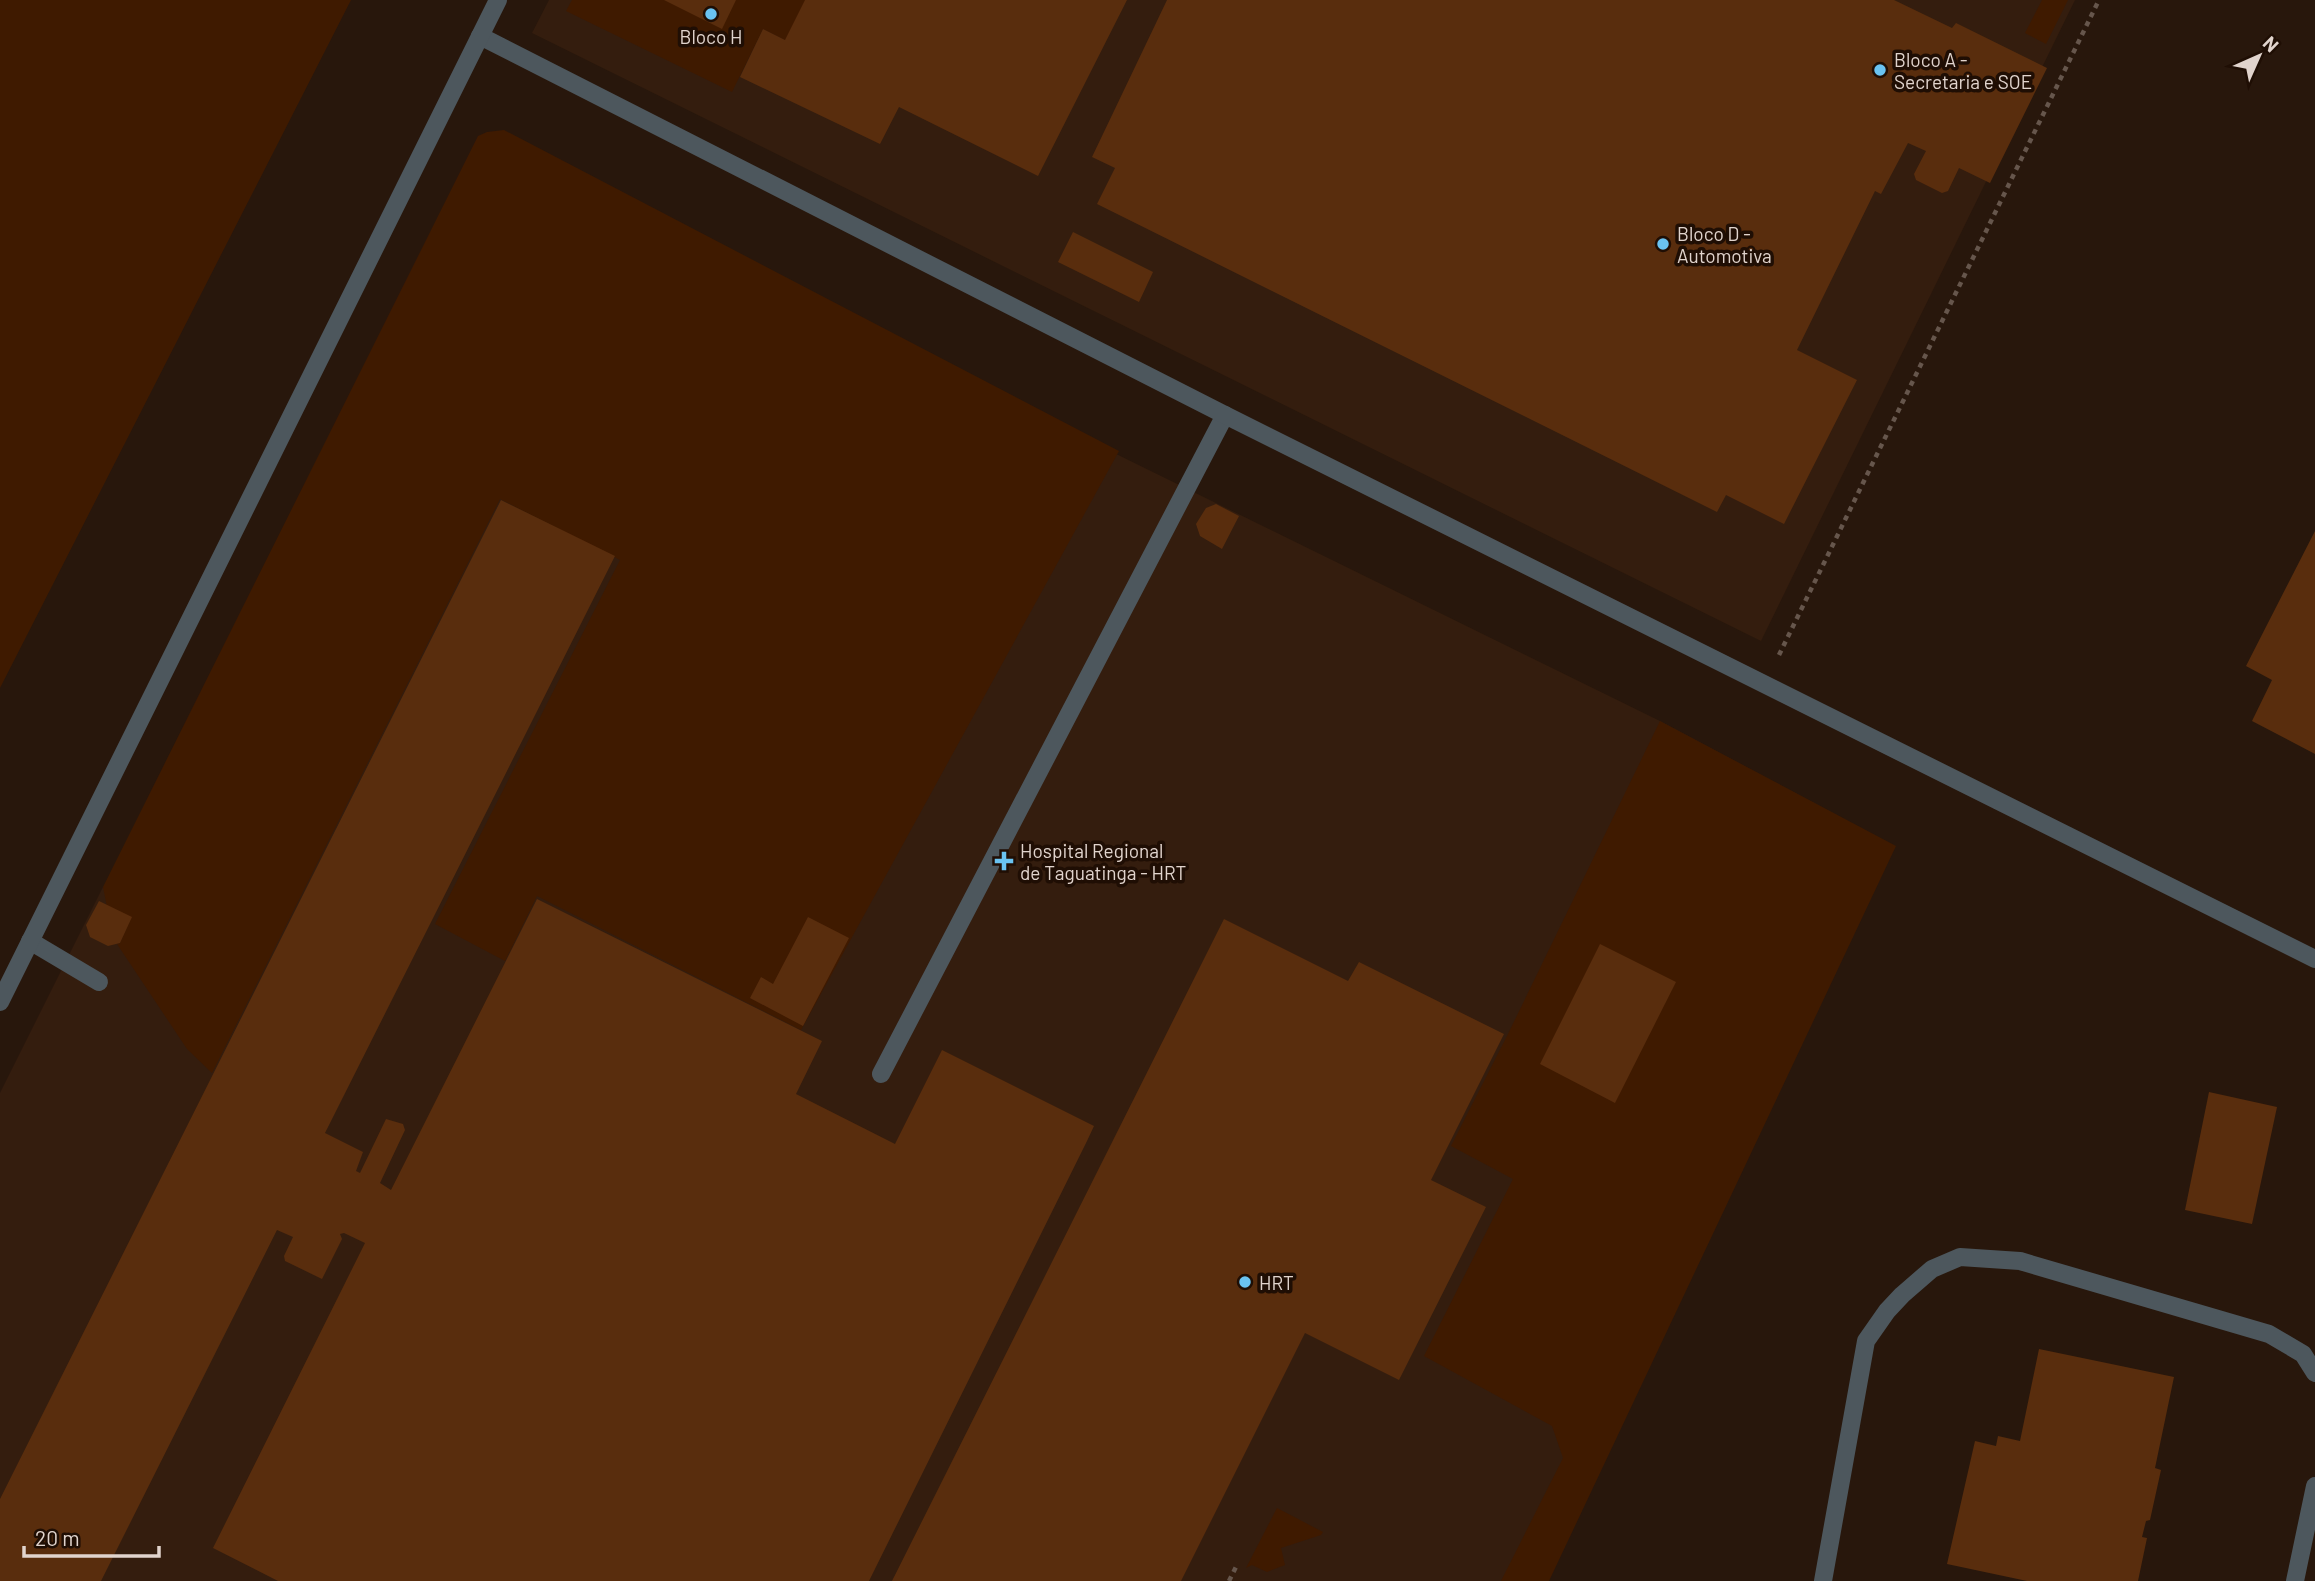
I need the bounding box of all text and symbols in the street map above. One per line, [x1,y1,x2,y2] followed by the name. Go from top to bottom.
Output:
[703,6,719,22] marker: Bloco H
[2224,21,2294,91] north arrow
[679,25,743,48] place label: Bloco H
[2259,31,2284,56] text: N
[1894,48,2032,93] place label: Bloco A - Secretaria e SOE
[1872,62,1888,78] marker: Bloco A - Secretaria e SOE
[1677,222,1772,267] place label: Bloco D - Automotiva
[1655,236,1671,252] marker: Bloco D - Automotiva
[1020,839,1186,884] place label: Hospital Regional de Taguatinga - HRT
[994,851,1014,871] marker: Hospital Regional de Taguatinga - HRT
[1259,1271,1294,1294] place label: HRT
[1237,1274,1253,1290] marker: HRT
[24,1514,159,1558] scale bar
[35,1525,80,1550] text: 20 m

